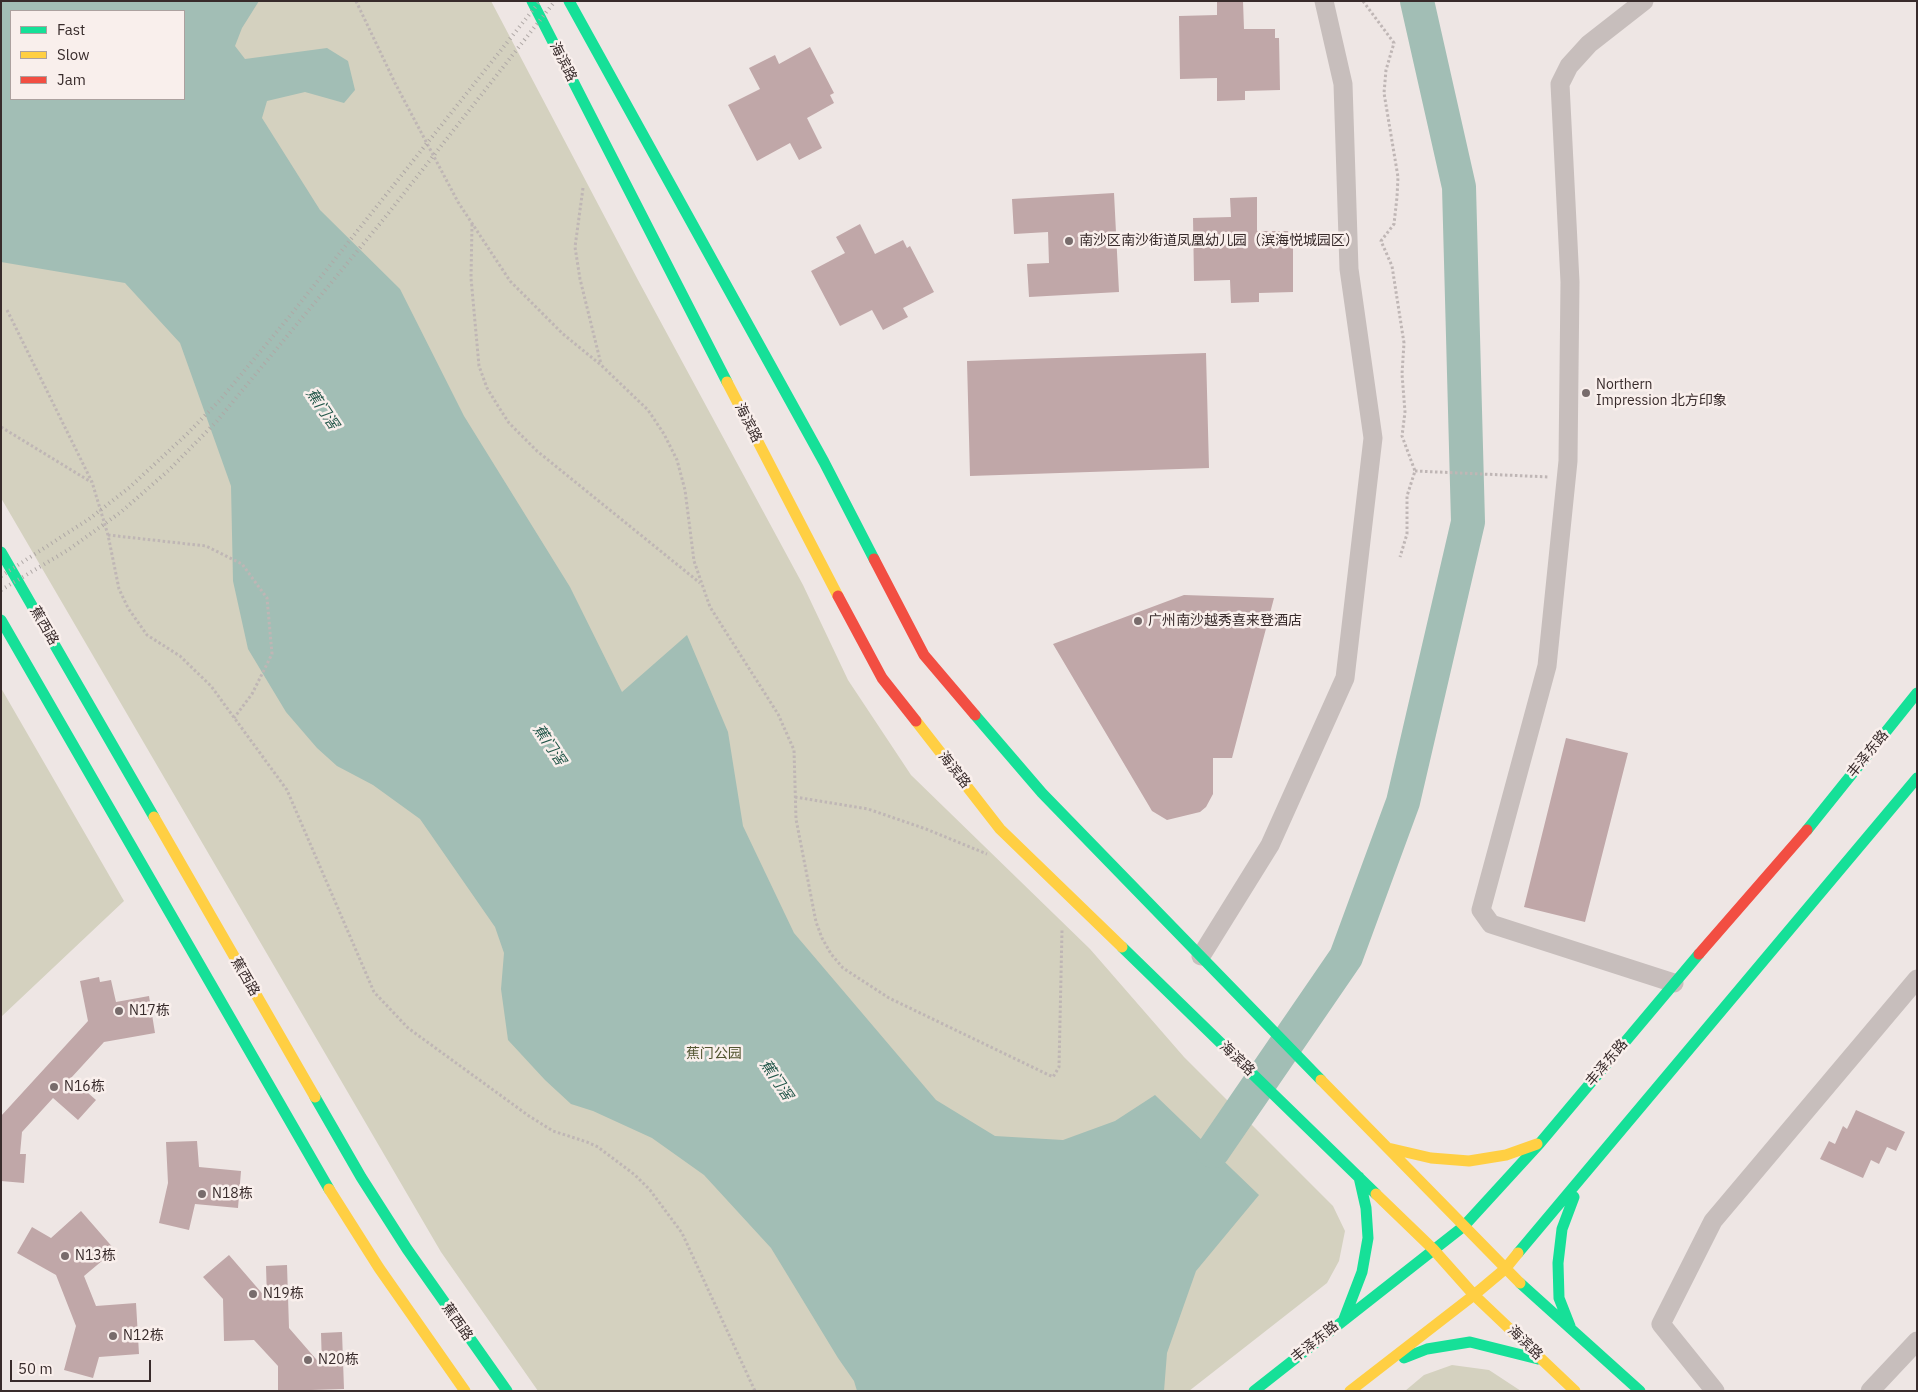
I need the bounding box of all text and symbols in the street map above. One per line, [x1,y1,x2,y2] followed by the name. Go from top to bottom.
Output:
[10,10,185,100] legend
[57,20,85,39] text: Fast
[546,39,580,85] street label: 海滨路
[57,45,90,64] text: Slow
[57,70,86,89] text: Jam
[1079,233,1359,249] place label: 南沙区南沙街道凤凰幼儿园（滨海悦城园区）
[1063,235,1075,247] marker: 南沙区南沙街道凤凰幼儿园（滨海悦城园区）
[1596,377,1727,410] place label: Northern Impression 北方印象
[302,385,342,433] water label: 蕉门滘
[1580,387,1592,399] marker: Northern Impression 北方印象
[731,400,765,446] street label: 海滨路
[26,604,62,648] street label: 蕉西路
[1148,613,1302,629] place label: 广州南沙越秀喜来登酒店
[1132,615,1144,627] marker: 广州南沙越秀喜来登酒店
[529,721,569,769] water label: 蕉门滘
[1844,727,1892,781] street label: 丰泽东路
[934,748,974,792] street label: 海滨路
[227,955,263,999] street label: 蕉西路
[129,1003,170,1019] place label: N17栋
[113,1005,125,1017] marker: N17栋
[1583,1036,1631,1090] street label: 丰泽东路
[1216,1038,1258,1080] street label: 海滨路
[686,1046,742,1062] park label: 蕉门公园
[756,1056,796,1104] water label: 蕉门滘
[64,1079,105,1095] place label: N16栋
[48,1081,60,1093] marker: N16栋
[212,1186,253,1202] place label: N18栋
[196,1188,208,1200] marker: N18栋
[75,1248,116,1264] place label: N13栋
[59,1250,71,1262] marker: N13栋
[263,1286,304,1302] place label: N19栋
[247,1288,259,1300] marker: N19栋
[438,1300,476,1344] street label: 蕉西路
[1288,1318,1342,1366] street label: 丰泽东路
[1504,1322,1546,1364] street label: 海滨路
[123,1328,164,1344] place label: N12栋
[107,1330,119,1342] marker: N12栋
[12,1350,154,1382] scale bar
[318,1352,359,1368] place label: N20栋
[302,1354,314,1366] marker: N20栋
[18,1359,53,1378] text: 50 m

